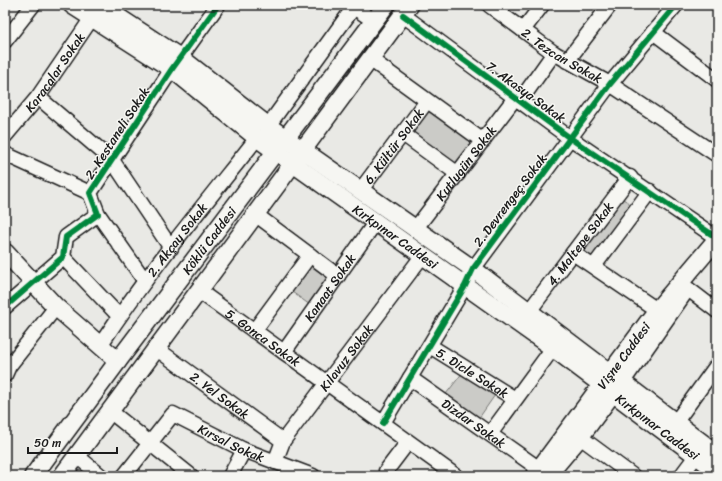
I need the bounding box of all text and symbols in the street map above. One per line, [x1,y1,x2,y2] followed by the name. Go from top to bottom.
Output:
[517,21,607,89] street label: 2. Tezcan Sokak
[18,27,91,117] street label: Karacalar Sokak
[481,55,571,129] street label: 7. Akasya Sokak
[78,82,156,184] street label: 2. Kestaneli Sokak
[357,103,430,189] street label: 6. Kültür Sokak
[429,120,502,206] street label: Kutlugün Sokak
[467,148,553,252] street label: 2. Devrengeç Sokak
[140,197,213,282] street label: 2. Akçay Sokak
[541,197,619,291] street label: 4. Maltepe Sokak
[348,198,444,275] street label: Kırkpınar Caddesi
[176,201,242,279] street label: Köklü Caddesi
[297,249,362,326] street label: Kanaat Sokak
[221,302,306,372] street label: 5. Gonca Sokak
[591,317,656,394] street label: Vişne Caddesi
[313,319,379,396] street label: Kılavuz Sokak
[432,341,513,404] street label: 5. Dicle Sokak
[185,365,255,425] street label: 2. Yel Sokak
[610,387,705,466] street label: Kırkpınar Caddesi
[437,392,511,454] street label: Dizdar Sokak
[194,417,268,468] street label: Kırsal Sokak
[28,429,117,455] scale bar
[34,432,61,454] text: 50 m

